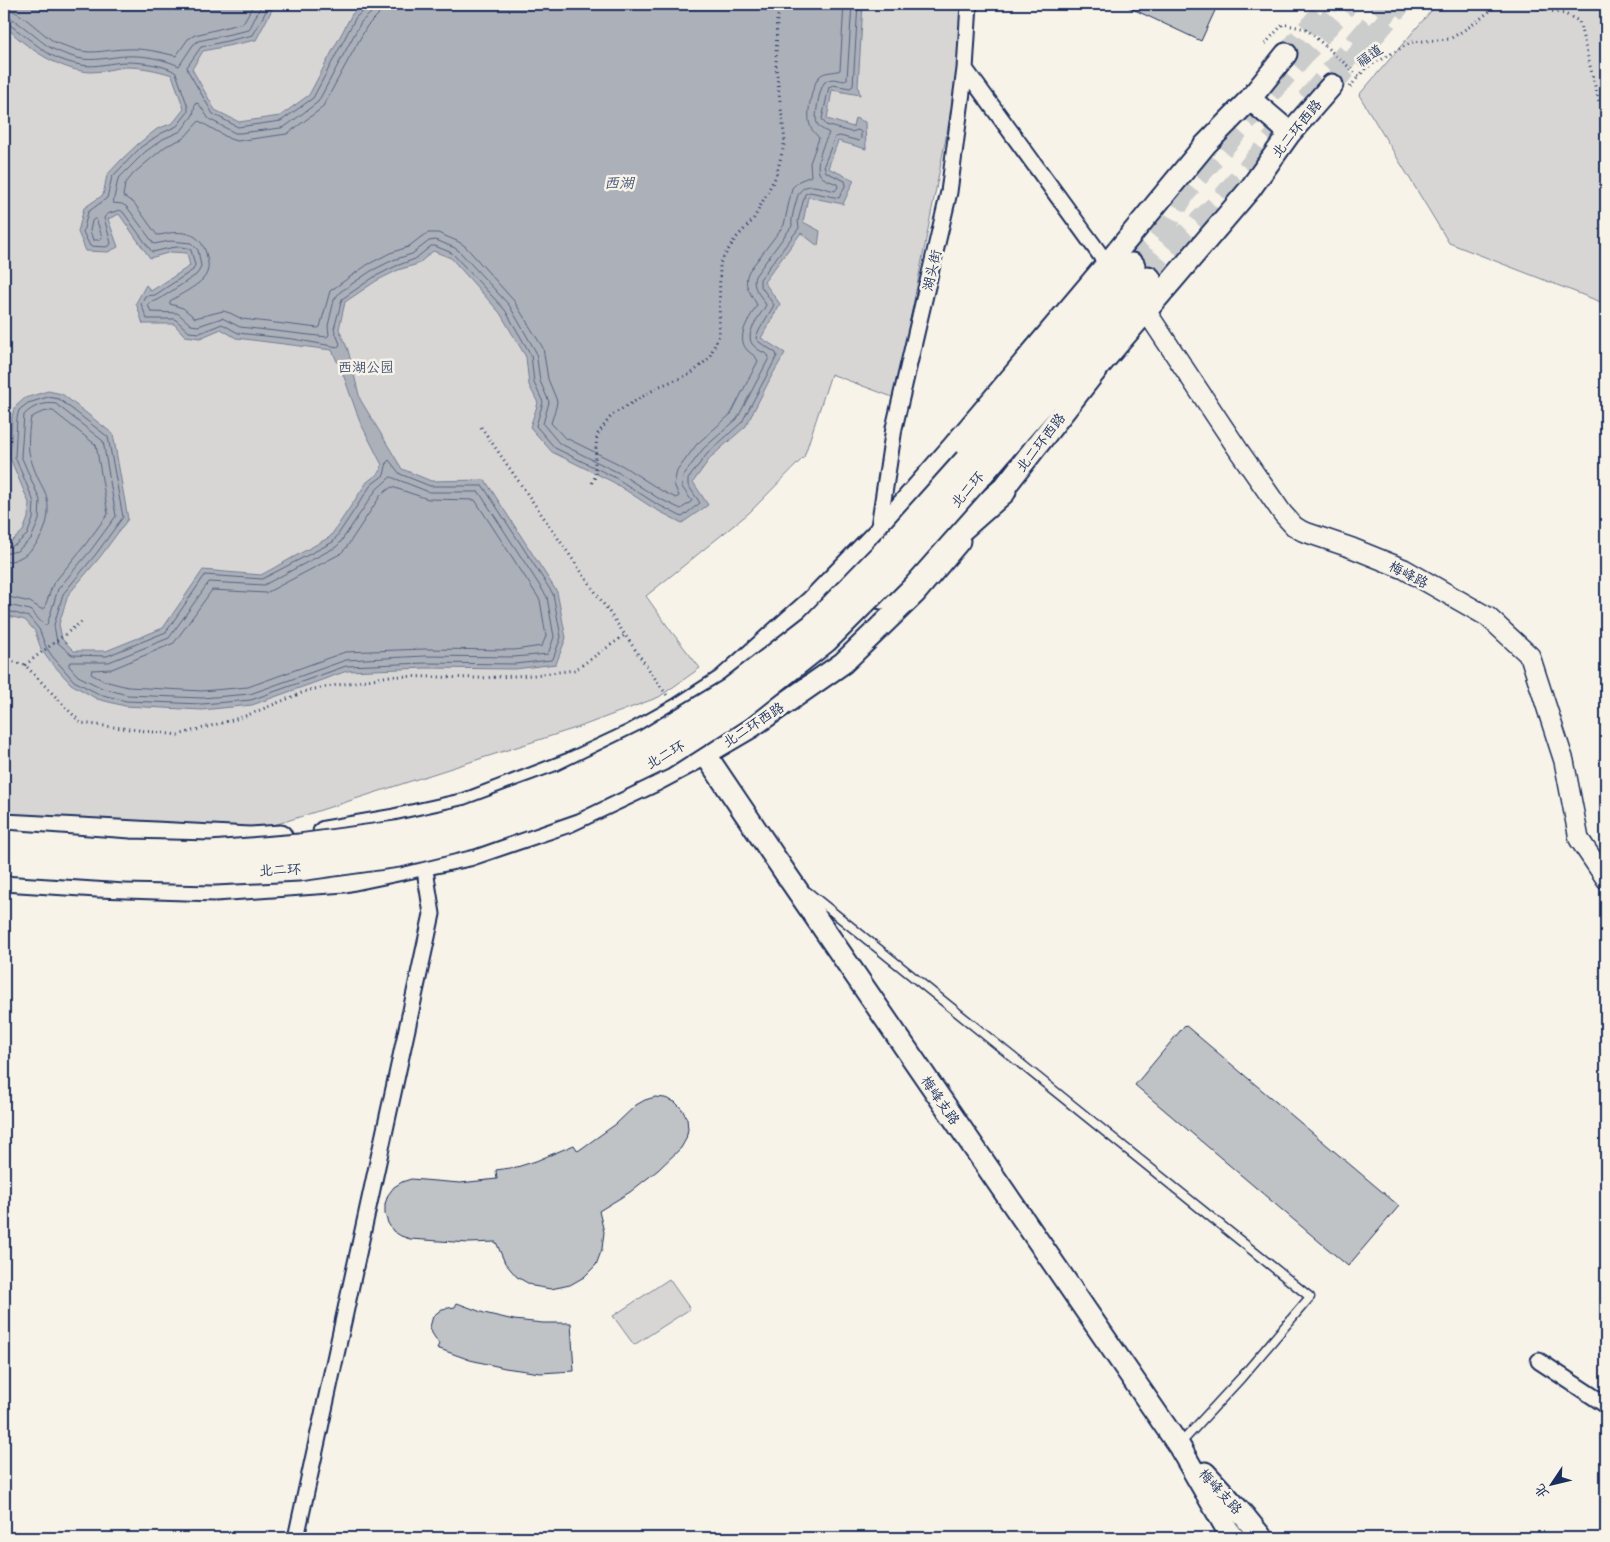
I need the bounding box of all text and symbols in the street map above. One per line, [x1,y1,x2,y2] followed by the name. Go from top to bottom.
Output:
[1352,38,1386,72] street label: 福道
[1266,94,1326,162] street label: 北二环西路
[604,170,636,193] water label: 西湖
[916,247,946,293] street label: 湖头街
[338,356,394,377] park label: 西湖公园
[1010,408,1070,476] street label: 北二环西路
[945,466,989,512] street label: 北二环
[1386,555,1432,593] street label: 梅峰路
[718,696,788,752] street label: 北二环西路
[642,734,688,774] street label: 北二环
[258,857,302,881] street label: 北二环
[916,1071,966,1129] street label: 梅峰支路
[1528,1460,1578,1510] north arrow
[1194,1463,1248,1519] street label: 梅峰支路
[1528,1480,1554,1503] text: 北

